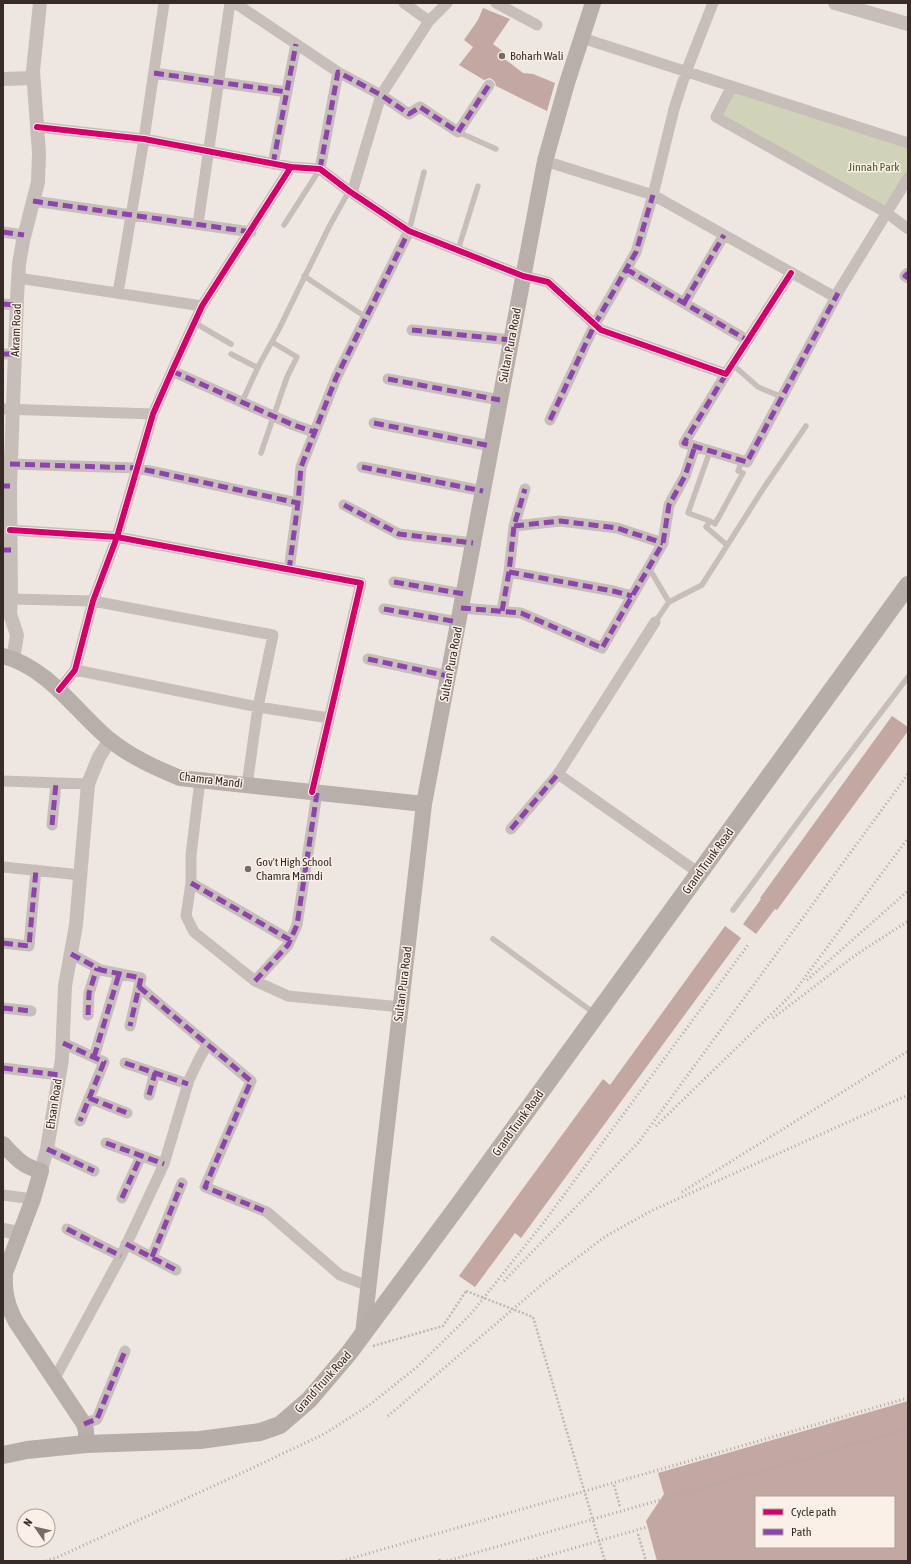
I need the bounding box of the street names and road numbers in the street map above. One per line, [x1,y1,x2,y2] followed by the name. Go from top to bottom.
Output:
[8,303,24,357] street label: Akram Road
[496,307,524,383] street label: Sultan Pura Road
[437,626,465,702] street label: Sultan Pura Road
[178,769,244,791] street label: Chamra Mandi
[679,825,737,897] street label: Grand Trunk Road
[391,946,415,1022] street label: Sultan Pura Road
[43,1078,65,1130] street label: Ehsan Road
[489,1087,547,1159] street label: Grand Trunk Road
[292,1348,354,1416] street label: Grand Trunk Road

